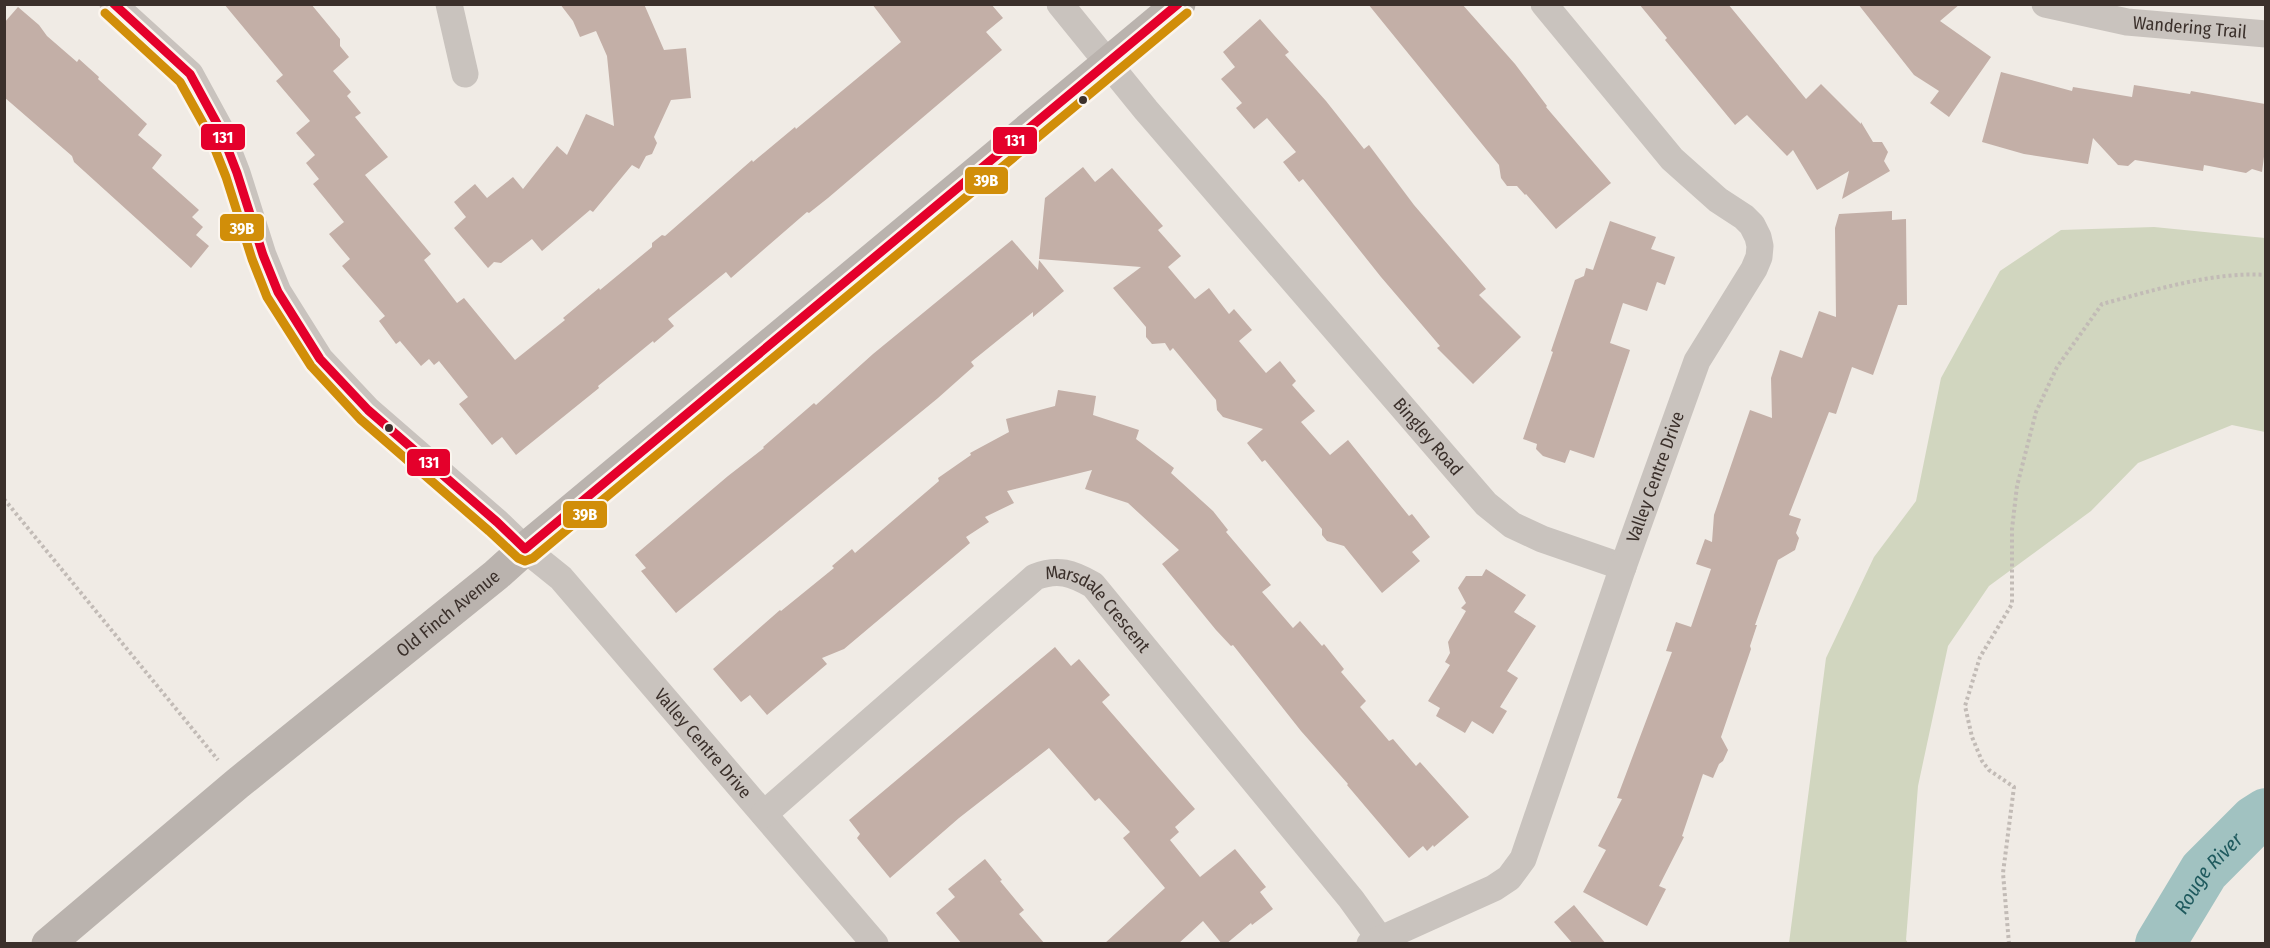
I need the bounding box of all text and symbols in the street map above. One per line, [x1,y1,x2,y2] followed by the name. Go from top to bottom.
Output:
[2132,12,2248,43] street label: Wandering Trail
[1077,94,1089,106] unlabelled marker
[200,123,246,151] line badge: 131
[992,126,1038,155] line badge: 131
[213,128,233,147] text: 131
[1005,131,1025,150] text: 131
[964,166,1009,195] line badge: 39B
[973,171,998,190] text: 39B
[219,213,265,242] line badge: 39B
[229,219,254,238] text: 39B
[1388,393,1467,480] street label: Bingley Road
[1622,408,1689,546] street label: Valley Centre Drive
[383,422,395,434] unlabelled marker
[406,448,451,477] line badge: 131
[419,453,439,472] text: 131
[562,500,608,529] line badge: 39B
[572,505,597,524] text: 39B
[1044,561,1155,657] street label: Marsdale Crescent
[392,565,505,662] street label: Old Finch Avenue
[650,684,756,803] street label: Valley Centre Drive
[2169,827,2248,918] water label: Rouge River

